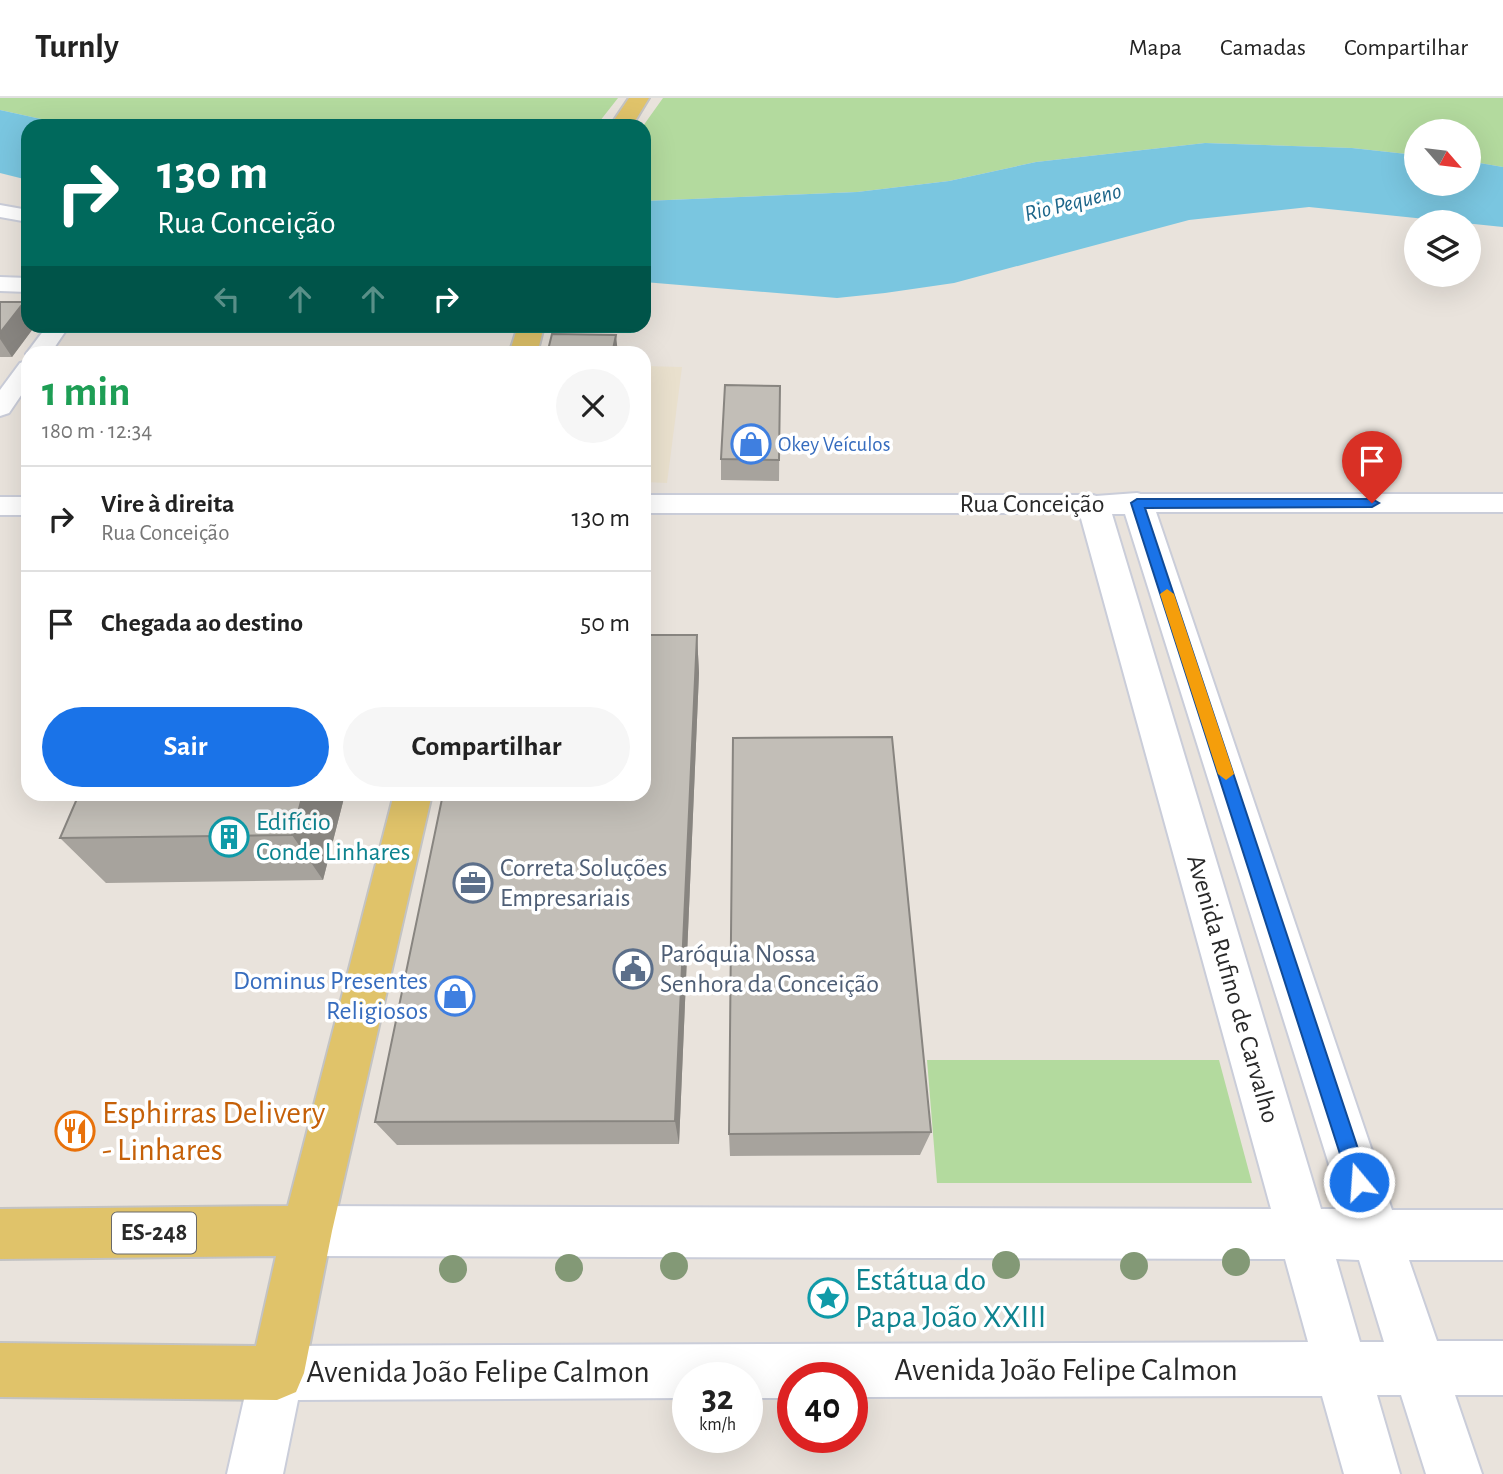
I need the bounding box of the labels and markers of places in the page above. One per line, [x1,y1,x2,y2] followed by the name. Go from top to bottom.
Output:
[730,423,772,465] shop icon: Okey Veículos
[1342,431,1402,503] pin
[778,434,890,455] place label: Okey Veículos
[256,809,410,865] place label: Edifício Conde Linhares
[208,816,250,858] building icon: Edifício Conde Linhares
[500,855,667,911] place label: Correta Soluções Empresariais
[452,862,494,904] office icon: Correta Soluções Empresariais
[660,941,879,997] place label: Paróquia Nossa Senhora da Conceição
[612,948,654,990] public building icon: Paróquia Nossa Senhora da Conceição
[233,968,428,1024] place label: Dominus Presentes Religiosos
[434,975,476,1017] shop icon: Dominus Presentes Religiosos
[102,1097,326,1166] place label: Esphirras Delivery - Linhares
[54,1110,96,1152] restaurant icon: Esphirras Delivery - Linhares
[855,1264,1046,1333] place label: Estátua do Papa João XXIII
[807,1277,849,1319] place icon: Estátua do Papa João XXIII

